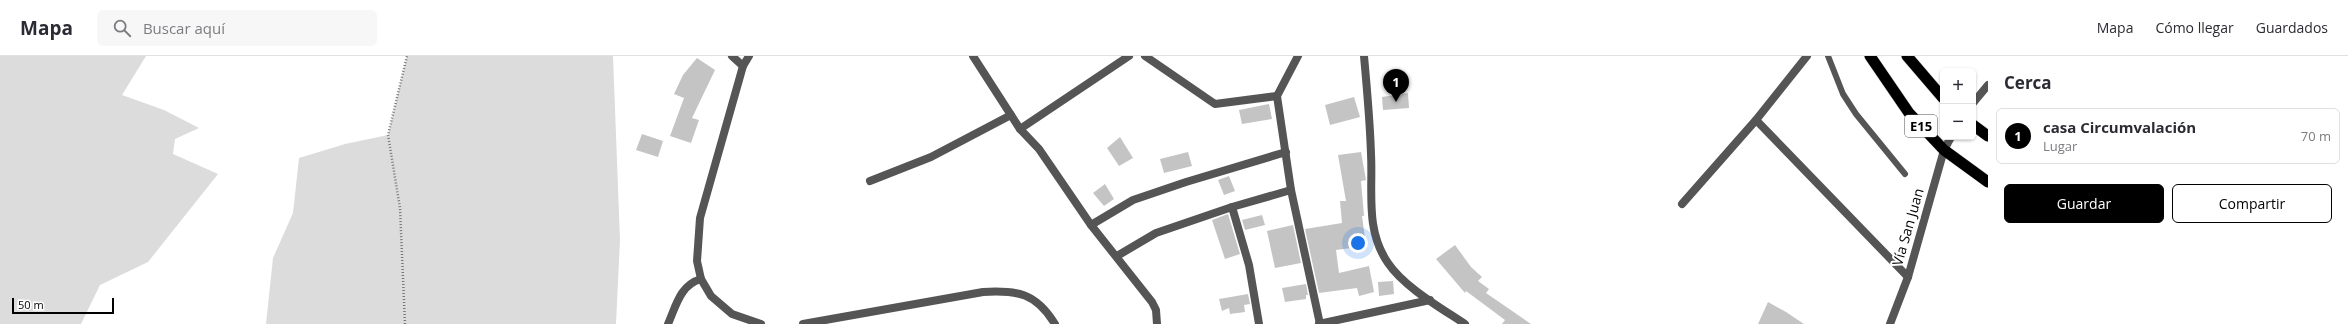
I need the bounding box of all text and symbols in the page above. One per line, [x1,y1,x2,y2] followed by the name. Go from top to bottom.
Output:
[97,10,377,46] search box
[20,15,73,41] text: Mapa
[111,17,133,39] icon: search
[143,18,225,38] text: Buscar aquí
[2097,18,2133,37] text: Mapa
[2155,18,2234,37] text: Cómo llegar
[2256,18,2328,37] text: Guardados
[1940,68,1976,140] map controls
[1940,68,1976,104] button: +
[1383,69,1409,102] pin: 1
[2004,71,2052,94] text: Cerca
[1940,104,1976,140] button: −
[1905,115,1937,137] road number: E15
[2043,117,2196,137] text: casa Circumvalación
[2014,127,2022,145] text: 1
[2301,127,2331,145] text: 70 m
[2043,137,2077,155] text: Lugar
[2004,184,2164,223] button: Guardar
[2172,184,2332,223] button: Compartir
[1887,186,1928,268] street label: Vía San Juan
[1348,233,1368,253] your location
[12,296,114,315] scale bar
[18,297,44,312] text: 50 m

